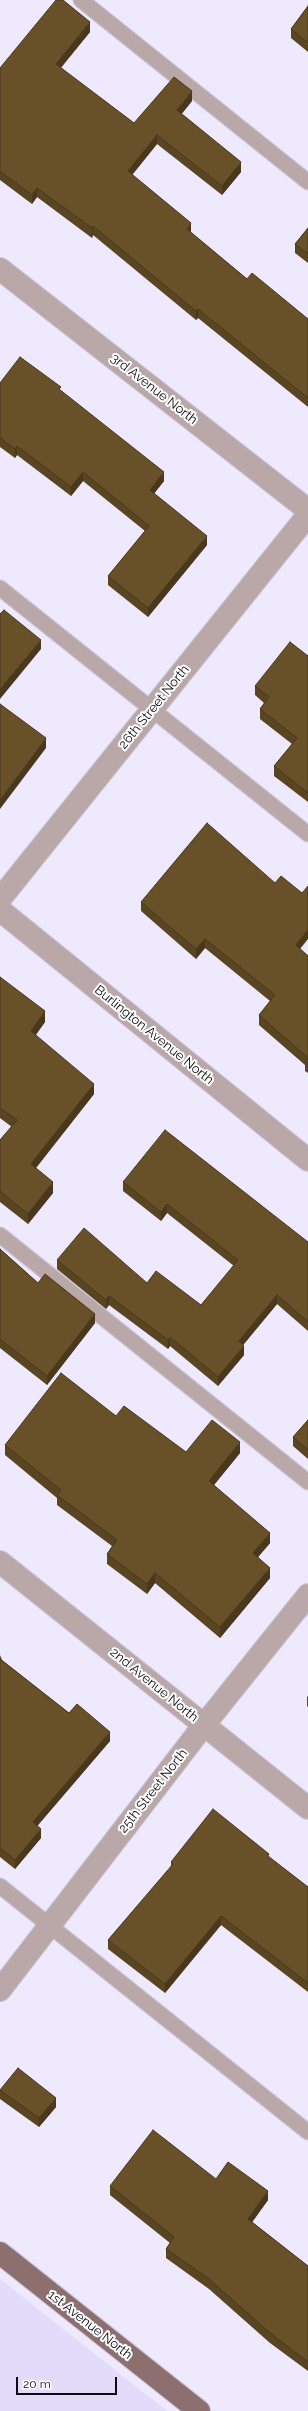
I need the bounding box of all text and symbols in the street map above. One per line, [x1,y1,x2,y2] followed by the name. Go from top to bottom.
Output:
[108,350,200,428] street label: 3rd Avenue North
[115,662,193,752] street label: 26th Street North
[91,982,217,1088] street label: Burlington Avenue North
[107,1645,201,1725] street label: 2nd Avenue North
[115,1746,191,1836] street label: 25th Street North
[45,2287,135,2363] street label: 1st Avenue North
[18,2369,119,2395] scale bar
[23,2377,51,2391] text: 20 m

